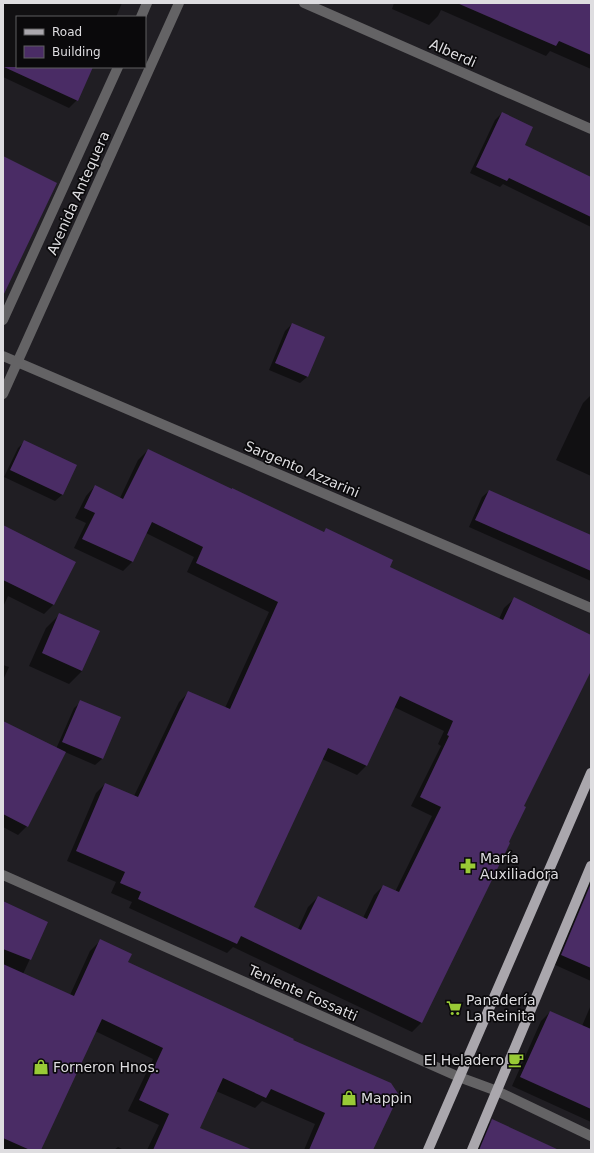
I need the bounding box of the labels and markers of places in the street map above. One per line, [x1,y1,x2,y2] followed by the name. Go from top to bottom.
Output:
[480,850,559,882] place label: María Auxiliadora
[459,857,477,875] pharmacy icon: María Auxiliadora
[466,992,536,1024] place label: Panadería La Reinita
[445,999,463,1017] supermarket icon: Panadería La Reinita
[507,1051,525,1069] cafe icon: El Heladero
[424,1052,504,1068] place label: El Heladero
[32,1058,50,1076] shop icon: Forneron Hnos.
[53,1059,159,1075] place label: Forneron Hnos.
[340,1089,358,1107] shop icon: Mappin
[361,1090,412,1106] place label: Mappin

